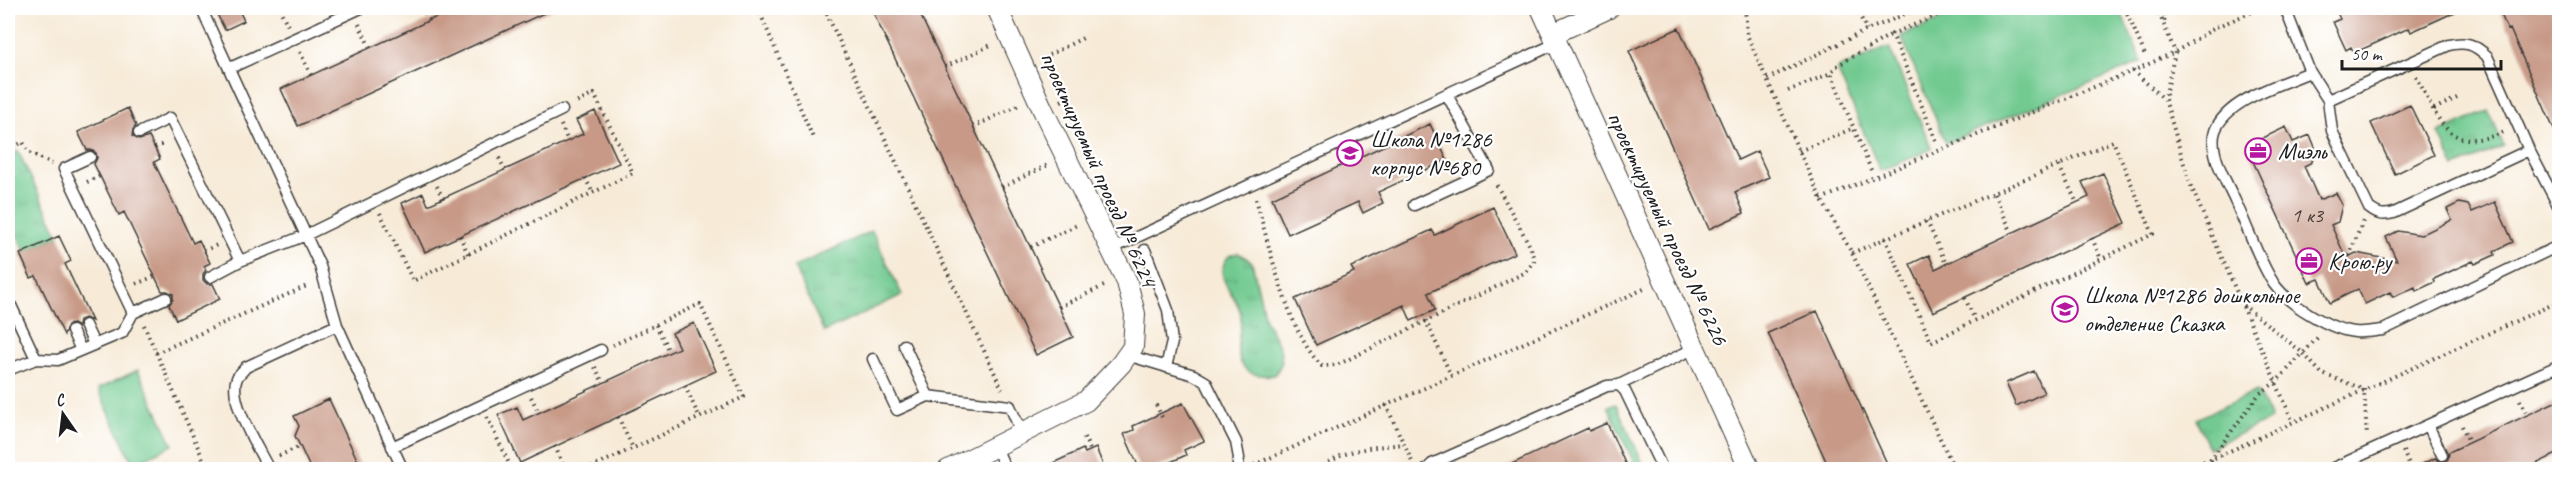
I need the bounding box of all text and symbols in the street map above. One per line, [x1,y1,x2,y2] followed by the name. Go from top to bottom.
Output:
[2342,33,2501,71] scale bar
[2351,43,2384,65] text: 50 m
[1033,47,1165,293] street label: проектируемый проезд № 6224
[1601,106,1736,351] street label: проектируемый проезд № 6226
[1370,124,1493,182] place label: Школа №1286 корпус №680
[2243,136,2273,166] office icon: Миэль
[2278,136,2328,166] place label: Миэль
[1335,138,1365,168] school or university icon: Школа №1286 корпус №680
[2291,202,2324,228] house number: 1 к3
[2294,246,2324,276] office icon: Крою.ру
[2328,246,2393,276] place label: Крою.ру
[2084,280,2302,338] place label: Школа №1286 дошкольное отделение Сказка
[2050,294,2080,324] school or university icon: Школа №1286 дошкольное отделение Сказка
[33,384,93,444] north arrow
[53,389,68,411] text: С

